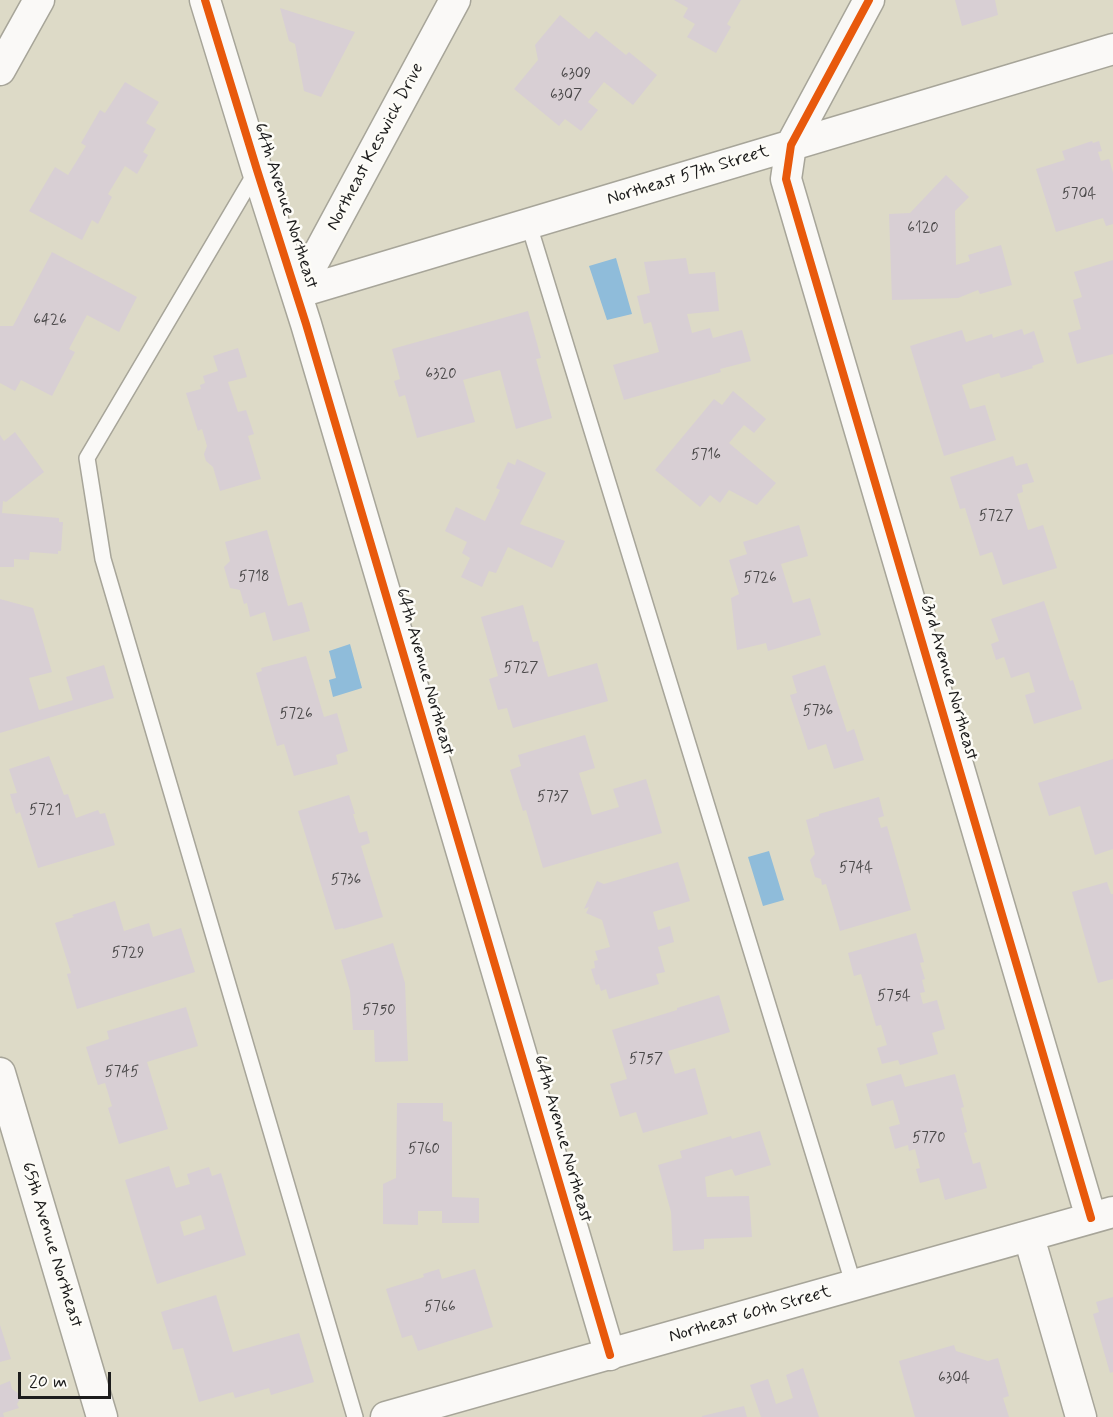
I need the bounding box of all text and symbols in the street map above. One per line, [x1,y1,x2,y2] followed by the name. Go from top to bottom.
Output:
[323,60,429,234] street label: Northeast Keswick Drive
[561,66,591,84] house number: 6309
[550,87,582,105] house number: 6307
[248,120,322,292] street label: 64th Avenue Northeast
[604,141,772,211] street label: Northeast 57th Street
[1062,186,1096,204] house number: 5704
[907,220,939,238] house number: 6120
[33,312,67,330] house number: 6426
[425,366,457,384] house number: 6320
[691,447,721,465] house number: 5716
[979,508,1013,526] house number: 5727
[239,569,269,587] house number: 5718
[743,570,777,588] house number: 5726
[390,586,458,758] street label: 64th Avenue Northeast
[914,593,982,763] street label: 63rd Avenue Northeast
[504,660,538,678] house number: 5727
[803,703,833,721] house number: 5736
[279,706,313,724] house number: 5726
[537,789,569,807] house number: 5737
[29,802,61,820] house number: 5721
[839,860,873,878] house number: 5744
[331,872,361,890] house number: 5736
[112,945,144,963] house number: 5729
[877,988,911,1006] house number: 5754
[362,1002,396,1020] house number: 5750
[629,1051,663,1069] house number: 5757
[528,1053,596,1225] street label: 64th Avenue Northeast
[105,1064,139,1082] house number: 5745
[912,1130,946,1148] house number: 5770
[408,1141,440,1159] house number: 5760
[16,1160,86,1330] street label: 65th Avenue Northeast
[666,1281,834,1349] street label: Northeast 60th Street
[424,1299,456,1317] house number: 5766
[21,1360,114,1398] scale bar
[29,1370,67,1394] text: 20 m
[938,1370,970,1388] house number: 6304

